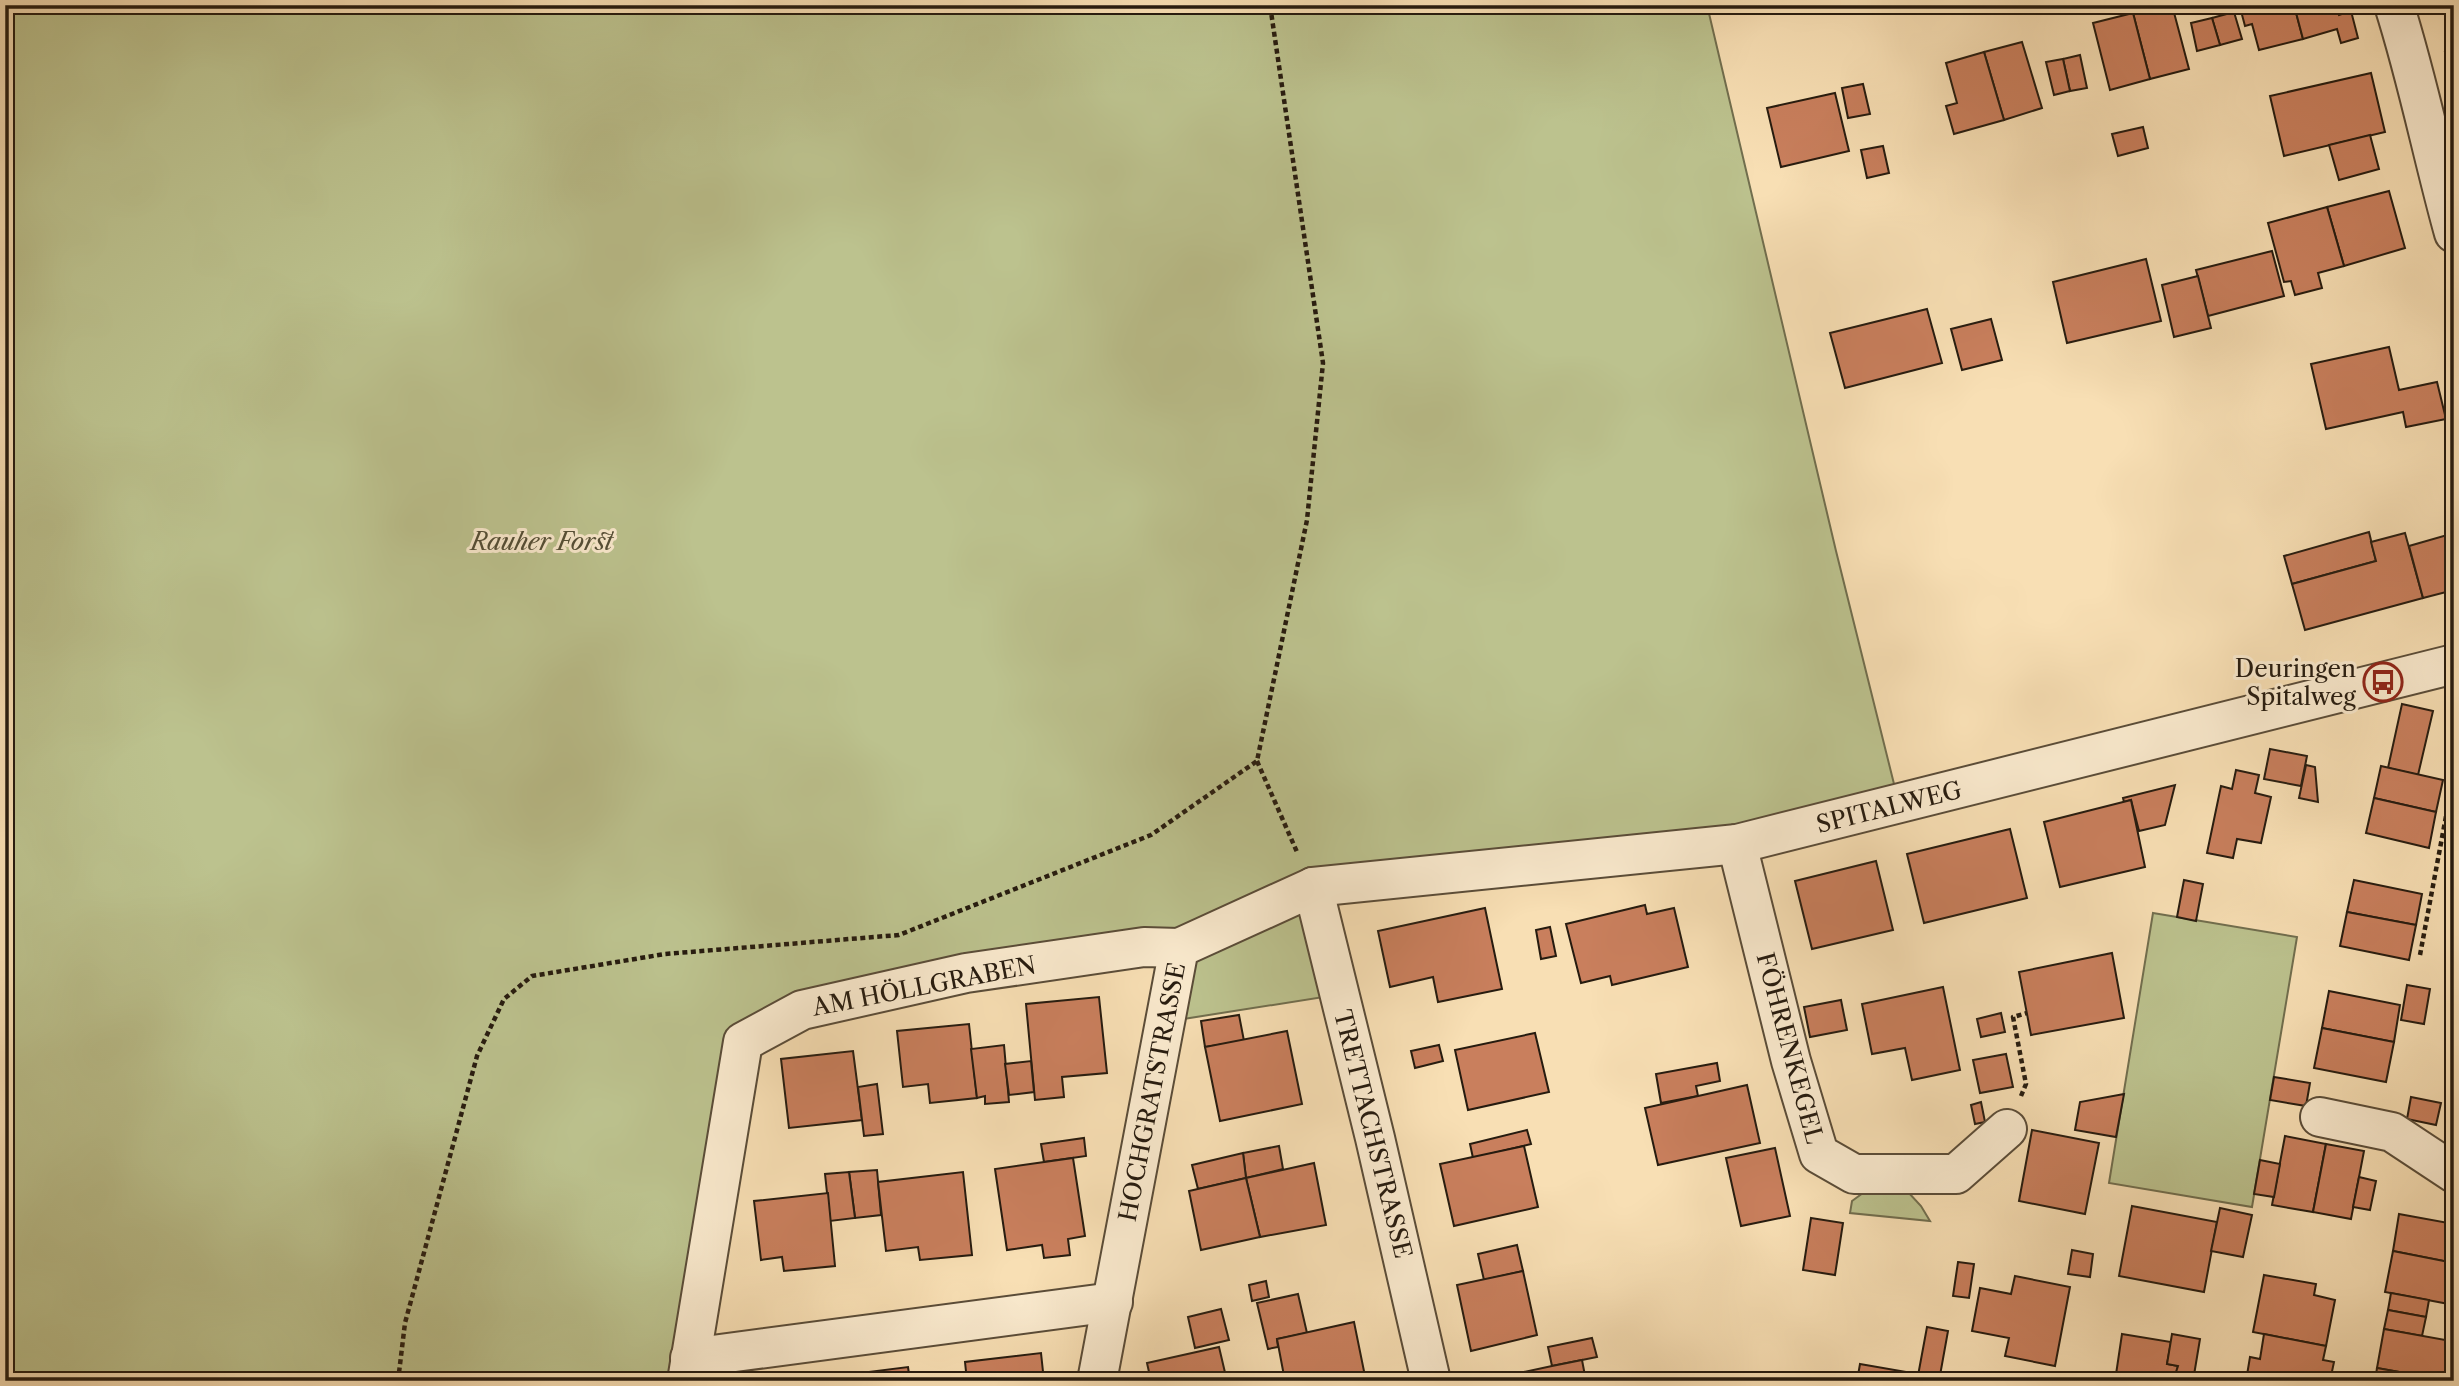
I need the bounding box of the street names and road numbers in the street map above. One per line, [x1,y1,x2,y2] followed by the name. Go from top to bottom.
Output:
[1813,775,1965,839] street label: SPITALWEG
[1751,949,1830,1147] street label: FÖHRENKEGEL
[809,950,1038,1022] street label: AM HÖLLGRABEN
[1113,960,1191,1224] street label: HOCHGRATSTRASSE
[1328,1007,1418,1261] street label: TRETTACHSTRASSE

